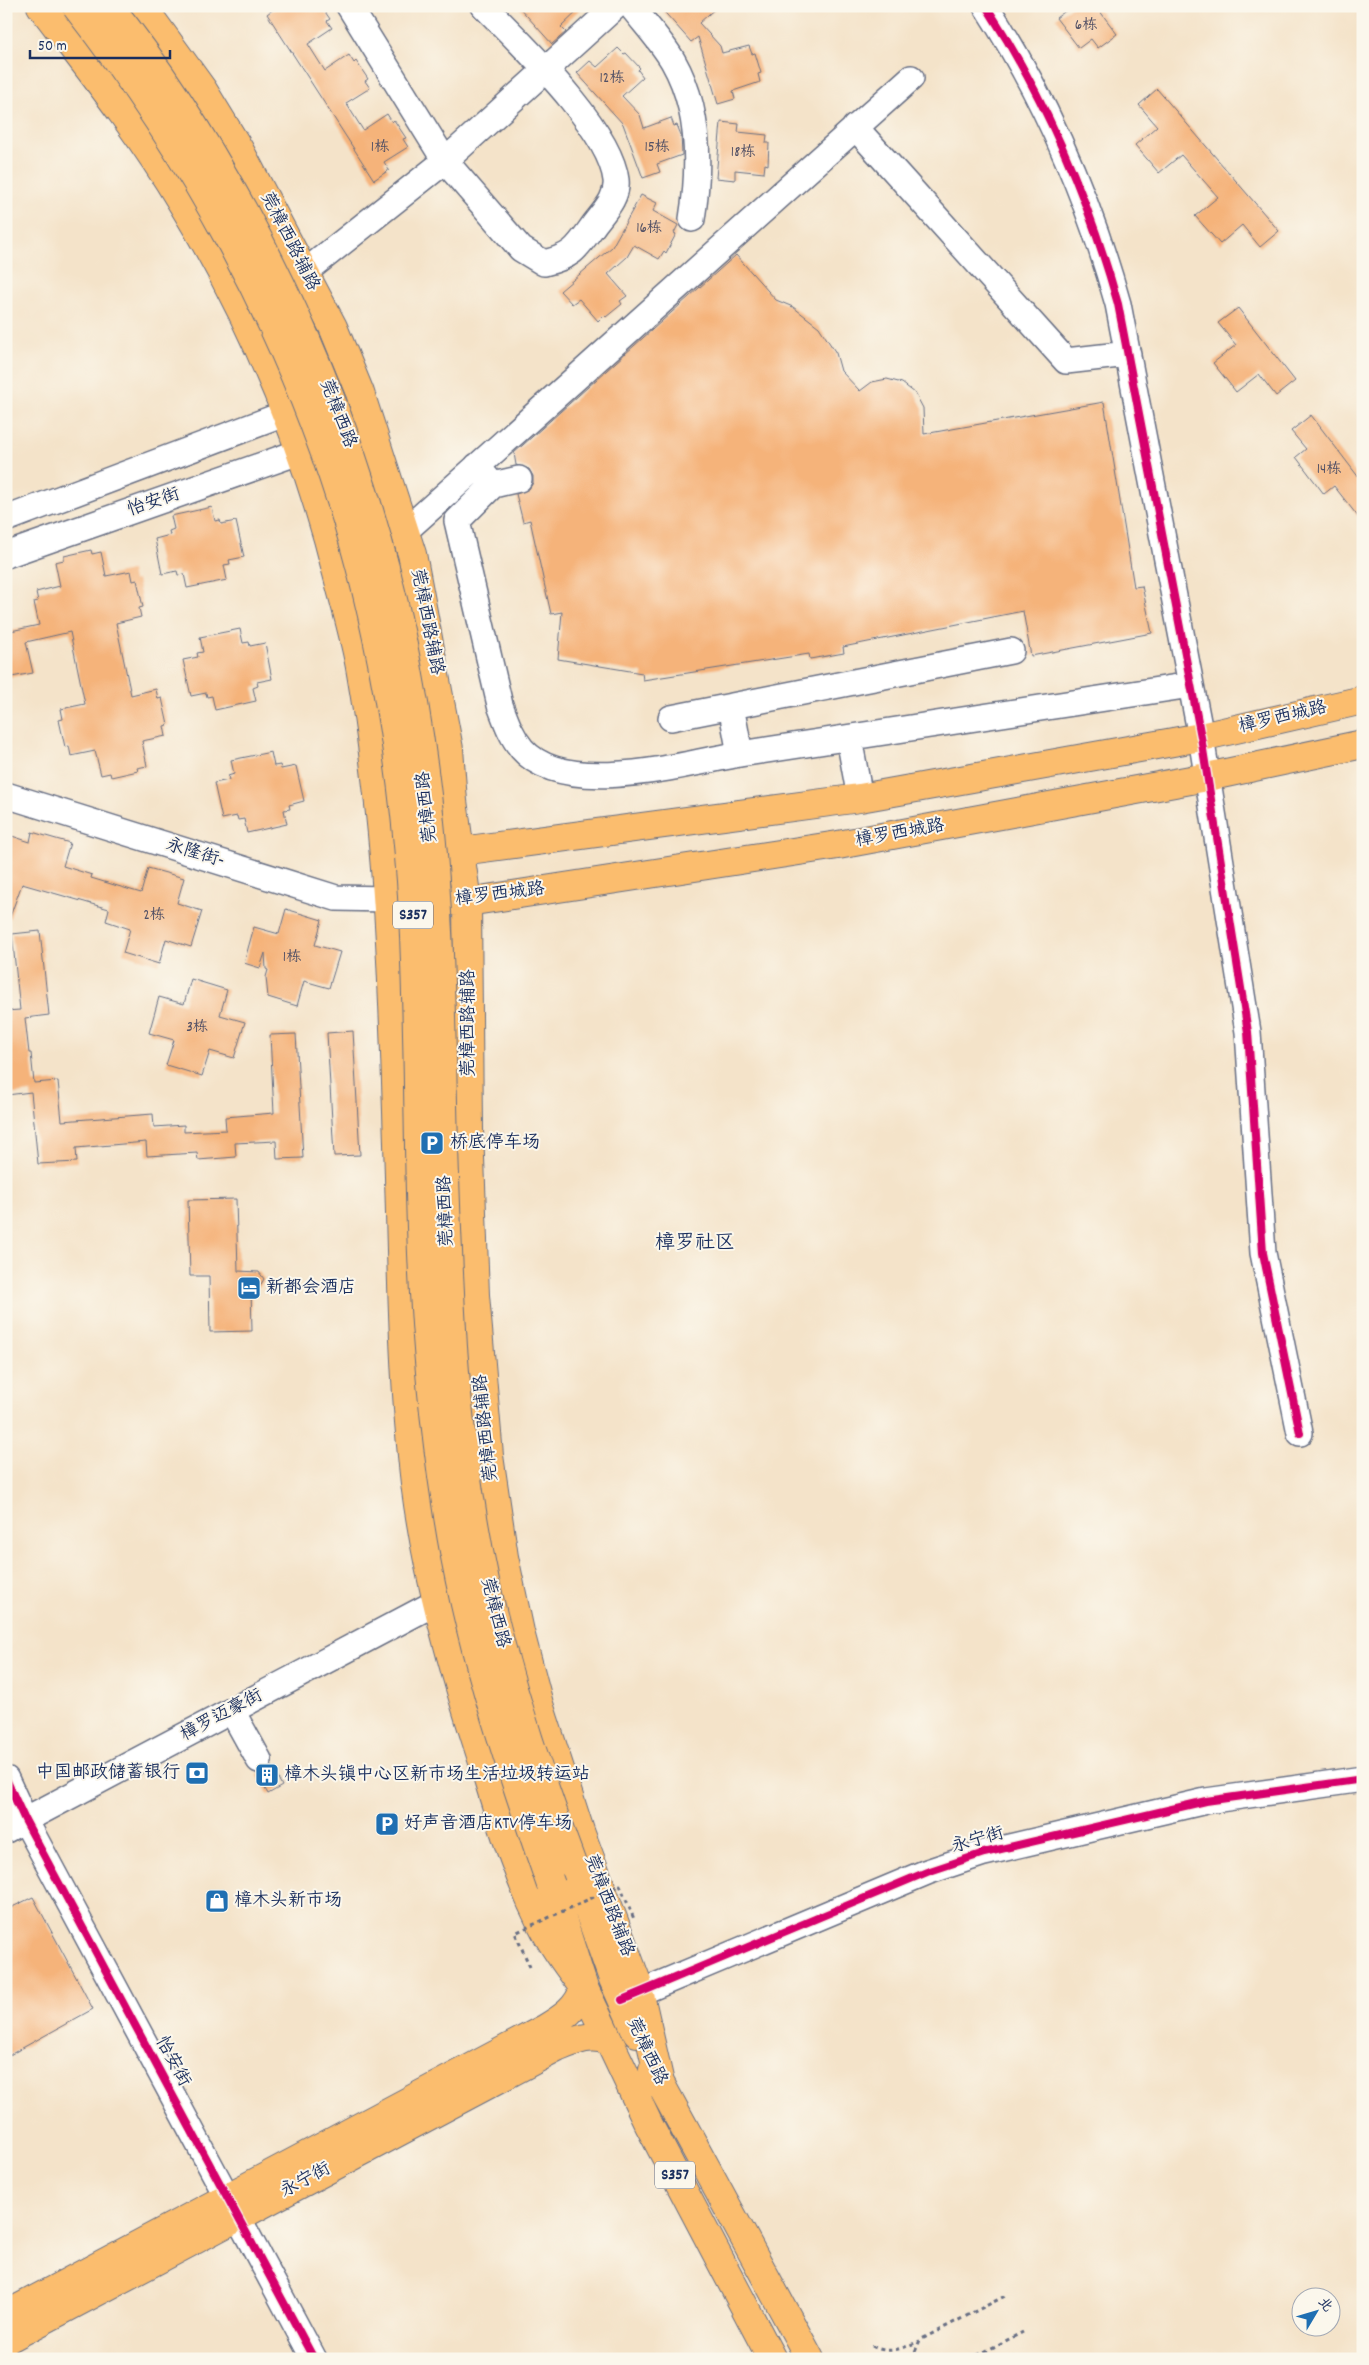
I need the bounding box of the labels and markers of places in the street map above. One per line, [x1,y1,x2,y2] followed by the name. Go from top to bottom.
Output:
[419,1130,445,1156] parking icon: 桥底停车场
[450,1131,540,1156] place label: 桥底停车场
[236,1275,262,1301] hotel icon: 新都会酒店
[266,1276,356,1301] place label: 新都会酒店
[184,1760,210,1786] bank icon: 中国邮政储蓄银行
[36,1761,180,1786] place label: 中国邮政储蓄银行
[254,1762,280,1788] building icon: 樟木头镇中心区新市场生活垃圾转运站
[284,1763,590,1788] place label: 樟木头镇中心区新市场生活垃圾转运站
[374,1811,400,1837] parking icon: 好声音酒店KTV停车场
[404,1812,572,1837] place label: 好声音酒店KTV停车场
[204,1888,230,1914] shop icon: 樟木头新市场
[234,1889,342,1914] place label: 樟木头新市场

